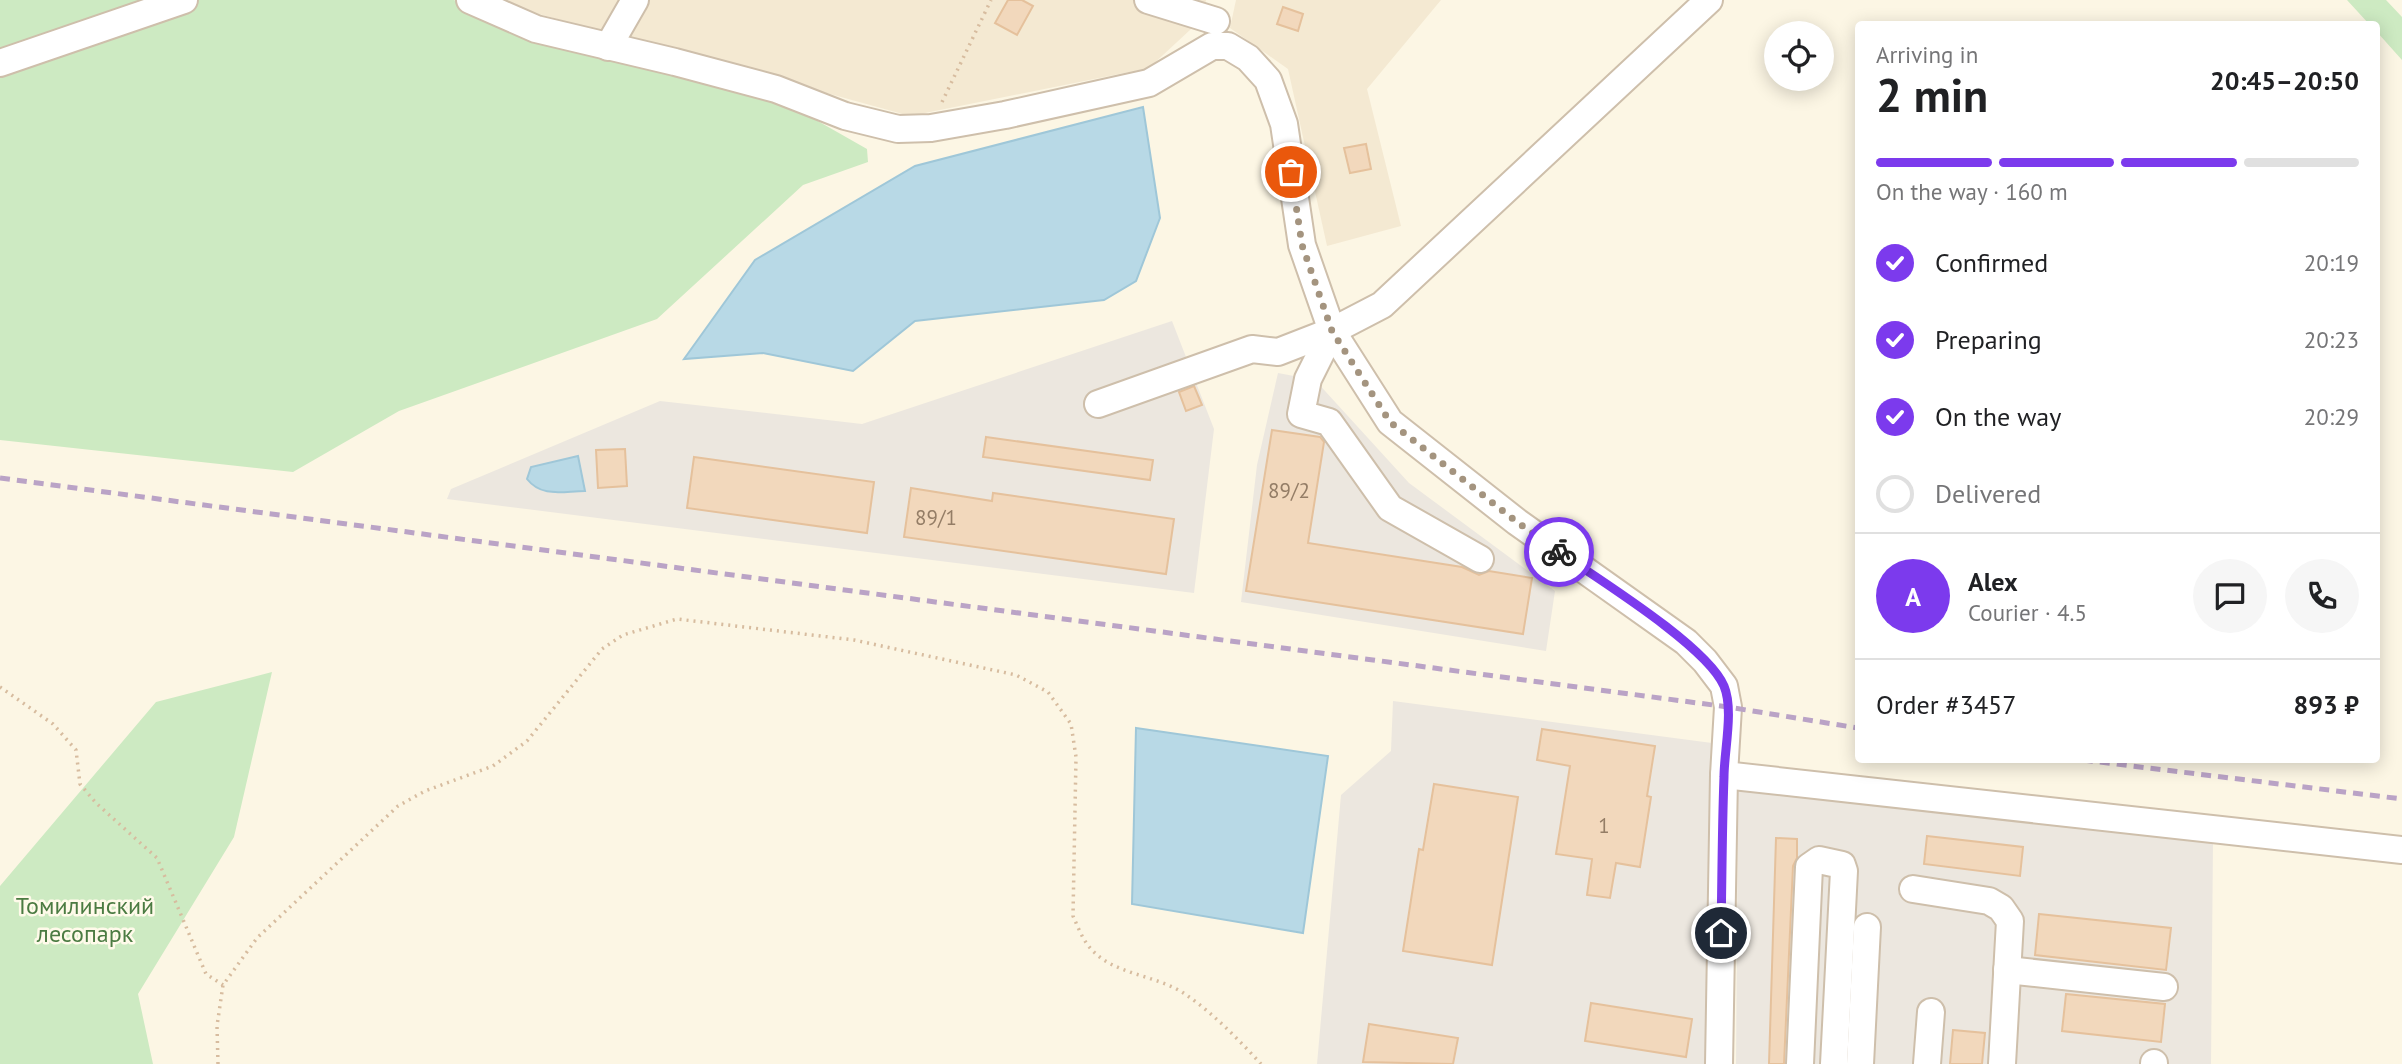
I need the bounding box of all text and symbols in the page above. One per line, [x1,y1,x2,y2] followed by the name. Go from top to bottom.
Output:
[1764,21,1834,91] map controls
[1764,21,1834,91] button: locate
[1876,40,1978,69] text: Arriving in
[2210,64,2359,97] text: 20:45–20:50
[1876,65,1988,125] text: 2 min
[1261,142,1321,202] pin
[1272,153,1310,191] icon: bag
[1876,177,2068,206] text: On the way · 160 m
[1876,244,1914,282] icon: check
[1935,246,2048,279] text: Confirmed
[2304,248,2359,277] text: 20:19
[1876,321,1914,359] icon: check
[1935,323,2042,356] text: Preparing
[2304,325,2359,354] text: 20:23
[1876,398,1914,436] icon: check
[1935,400,2061,433] text: On the way
[2304,402,2359,431] text: 20:29
[1268,477,1310,504] house number: 89/2
[1935,477,2041,510] text: Delivered
[915,504,957,531] house number: 89/1
[1524,517,1594,587] courier
[1540,533,1578,571] icon: bike
[2193,559,2267,633] button: chat
[2285,559,2359,633] button: phone
[1968,565,2018,598] text: Alex
[1905,580,1921,613] text: A
[1968,598,2087,627] text: Courier · 4.5
[1876,688,2016,721] text: Order #3457
[2293,688,2359,721] text: 893 ₽
[1598,812,1610,839] house number: 1
[16,890,154,949] park label: Томилинский лесопарк
[1691,903,1751,963] pin
[1702,914,1740,952] icon: home

